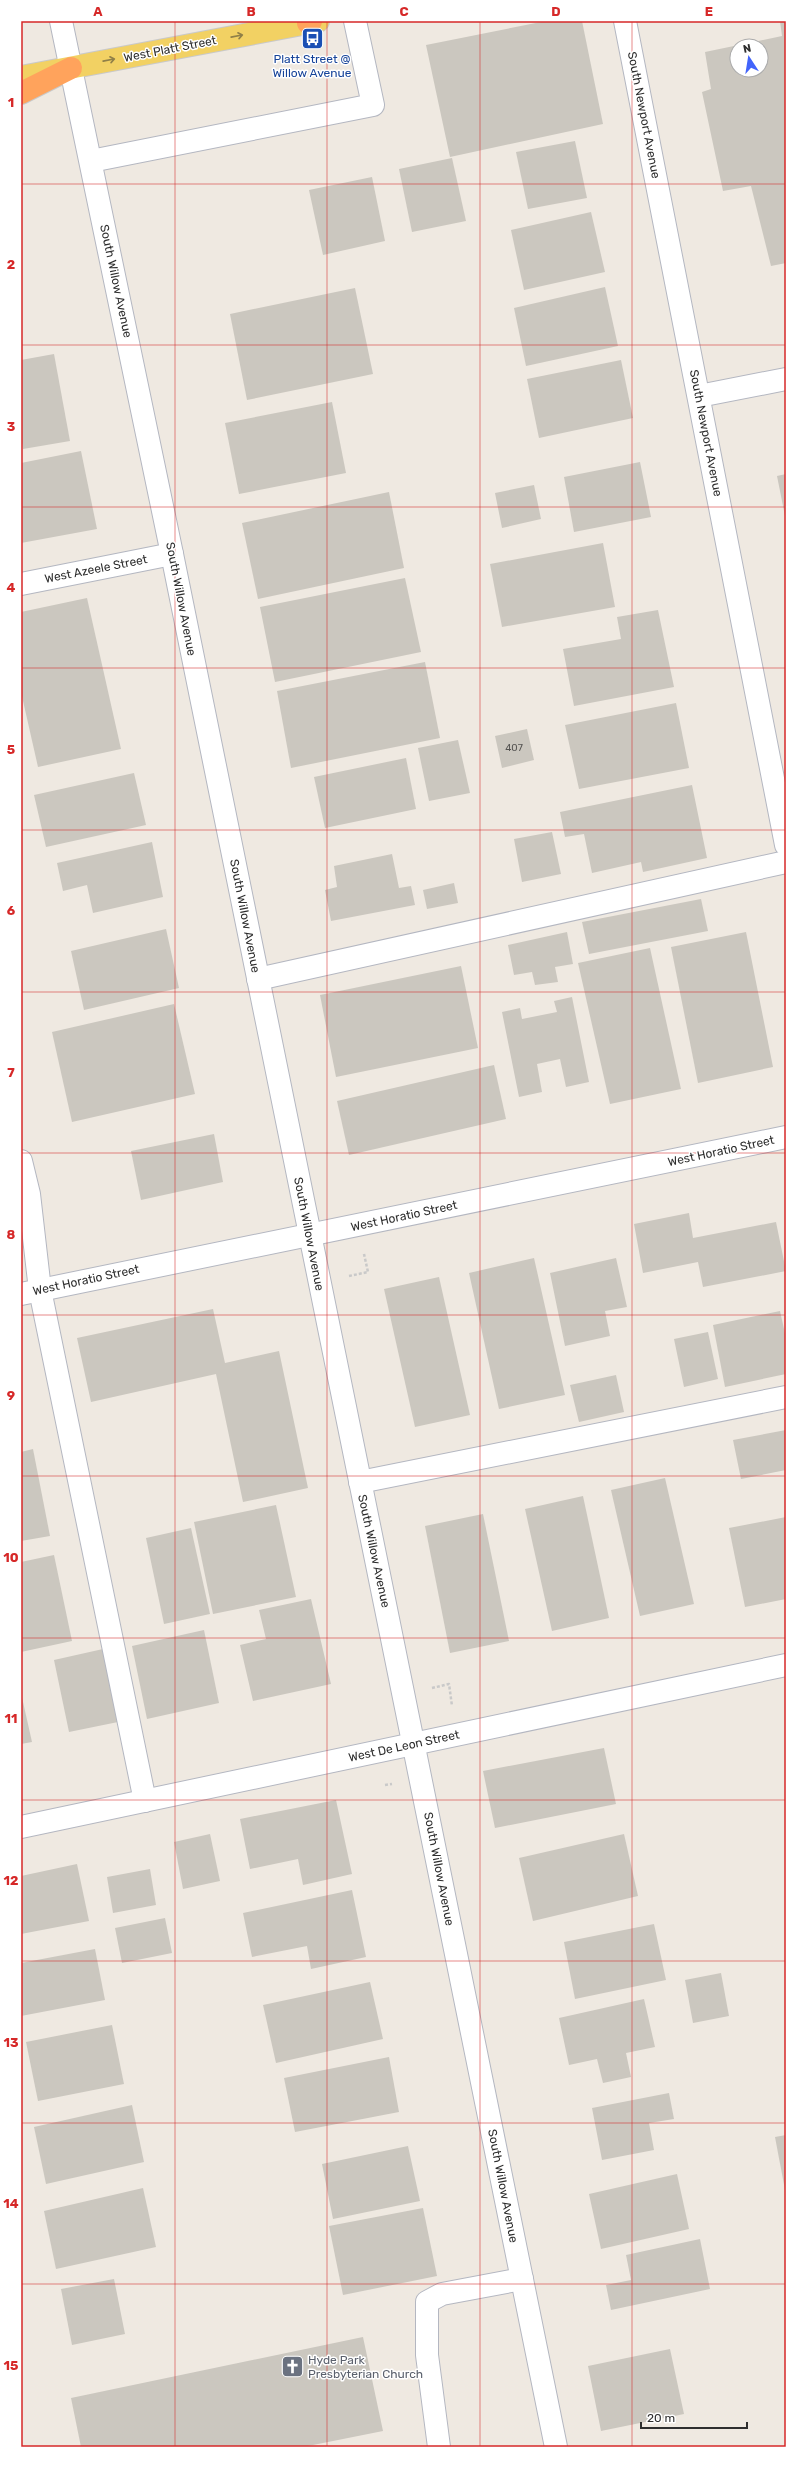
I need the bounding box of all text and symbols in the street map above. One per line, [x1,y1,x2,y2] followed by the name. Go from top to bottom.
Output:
[93,4,103,19] text: A
[246,4,256,19] text: B
[399,4,409,19] text: C
[551,4,561,19] text: D
[705,4,713,19] text: E
[299,25,325,51] bus stop icon: Platt Street @ Willow Avenue
[230,32,243,40] one-way arrow
[123,33,218,65] street label: West Platt Street
[729,38,769,78] north arrow
[742,42,752,56] text: N
[625,50,663,180] street label: South Newport Avenue
[272,52,352,80] place label: Platt Street @ Willow Avenue
[102,56,115,64] one-way arrow
[8,95,14,110] text: 1
[97,223,135,339] street label: South Willow Avenue
[7,257,15,272] text: 2
[687,368,725,498] street label: South Newport Avenue
[7,419,16,434] text: 3
[163,541,199,657] street label: South Willow Avenue
[43,552,149,586] street label: West Azeele Street
[7,580,16,595] text: 4
[7,742,15,757] text: 5
[505,742,523,754] house number: 407
[227,858,263,974] street label: South Willow Avenue
[7,903,16,918] text: 6
[7,1065,15,1080] text: 7
[667,1133,776,1169] street label: West Horatio Street
[291,1176,327,1292] street label: South Willow Avenue
[350,1198,459,1234] street label: West Horatio Street
[7,1227,16,1242] text: 8
[32,1262,141,1298] street label: West Horatio Street
[7,1388,15,1403] text: 9
[355,1493,393,1609] street label: South Willow Avenue
[3,1550,19,1565] text: 10
[5,1711,17,1726] text: 11
[347,1727,461,1765] street label: West De Leon Street
[421,1811,457,1927] street label: South Willow Avenue
[4,1873,18,1888] text: 12
[3,2035,19,2050] text: 13
[485,2128,521,2244] street label: South Willow Avenue
[3,2196,19,2211] text: 14
[308,2353,423,2381] place label: Hyde Park Presbyterian Church
[280,2354,306,2380] church icon: Hyde Park Presbyterian Church
[4,2358,18,2373] text: 15
[641,2404,747,2430] scale bar
[647,2411,675,2425] text: 20 m

